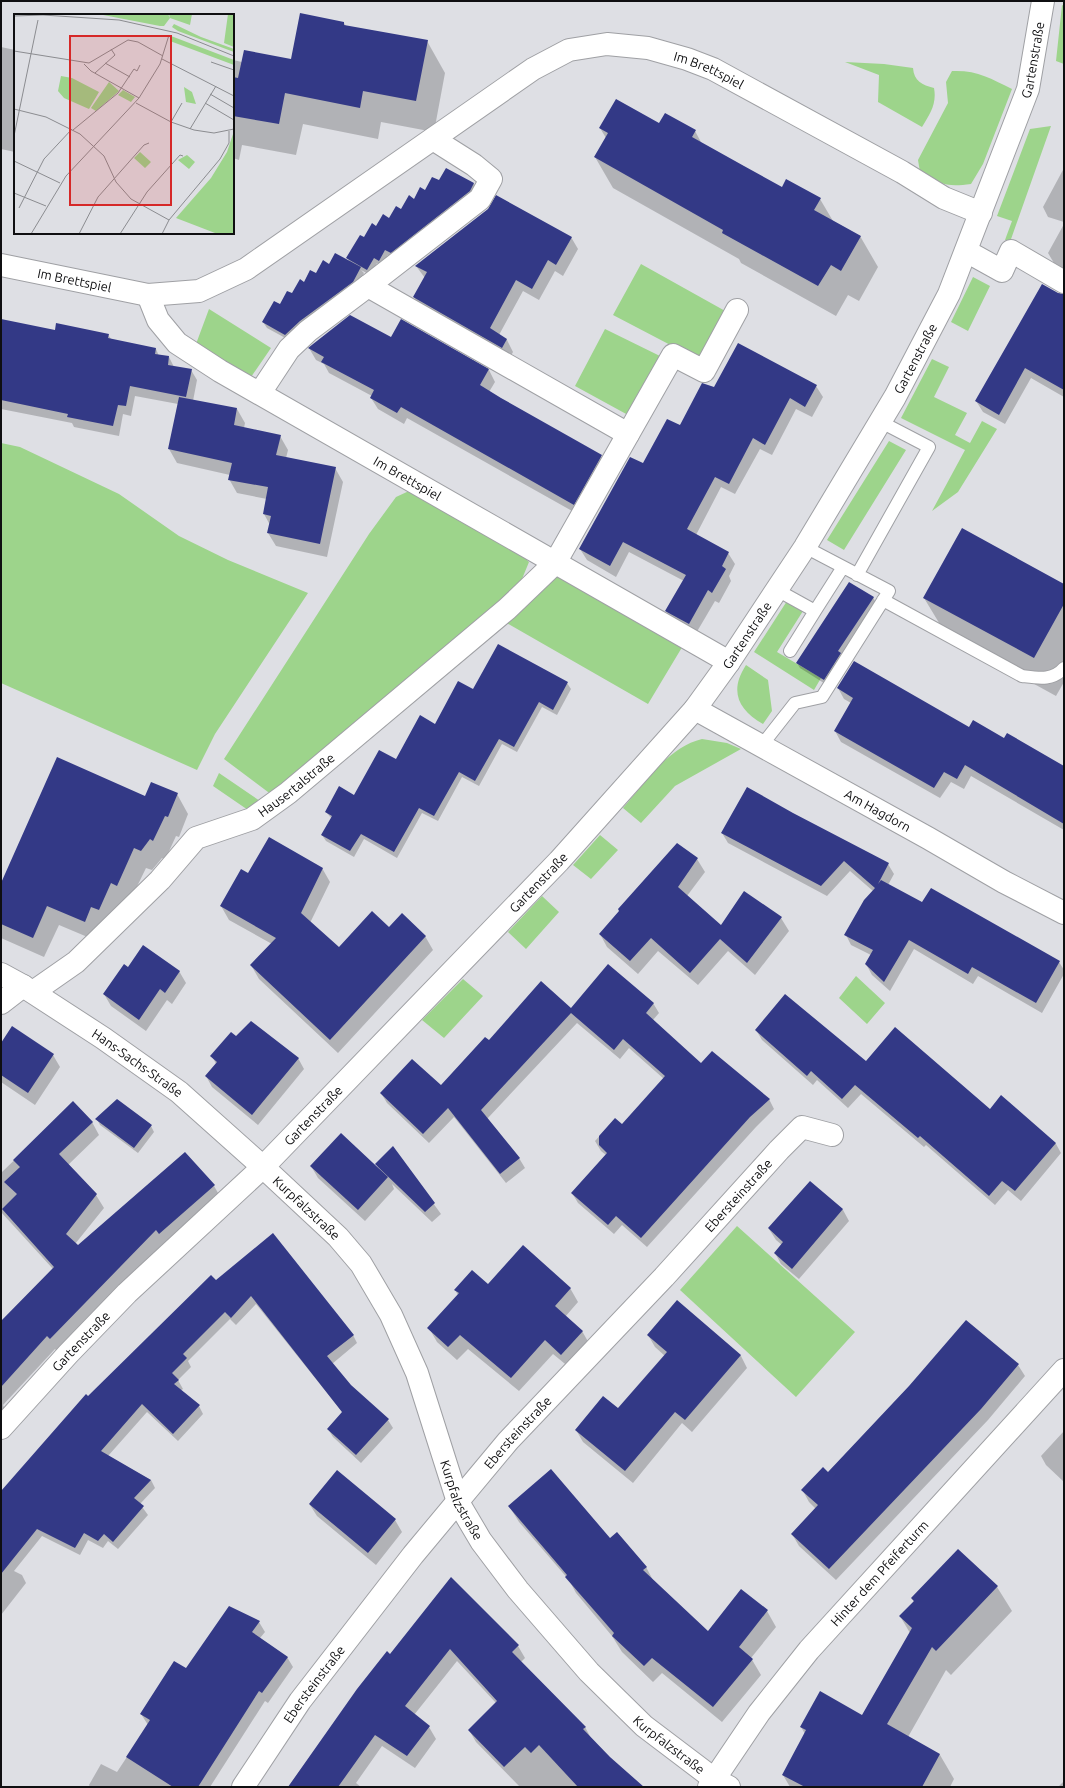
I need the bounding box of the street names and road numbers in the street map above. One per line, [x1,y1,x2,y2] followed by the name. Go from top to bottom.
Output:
[1018,21,1046,100] street label: Gartenstraße
[672,49,747,92] street label: Im Brettspiel
[36,266,113,294] street label: Im Brettspiel
[891,321,939,396] street label: Gartenstraße
[371,453,444,503] street label: Im Brettspiel
[720,599,774,671] street label: Gartenstraße
[255,750,337,819] street label: Hausertalstraße
[842,786,913,834] street label: Am Hagdorn
[506,850,570,915] street label: Gartenstraße
[90,1026,186,1099] street label: Hans-Sachs-Straße
[281,1083,345,1148] street label: Gartenstraße
[702,1156,775,1234] street label: Ebersteinstraße
[270,1173,343,1242] street label: Kurpfalzstraße
[49,1308,113,1374] street label: Gartenstraße
[481,1393,554,1471] street label: Ebersteinstraße
[438,1458,486,1542] street label: Kurpfalzstraße
[828,1517,931,1629] street label: Hinter dem Pfeiferturm
[281,1643,347,1725] street label: Ebersteinstraße
[631,1713,708,1777] street label: Kurpfalzstraße

